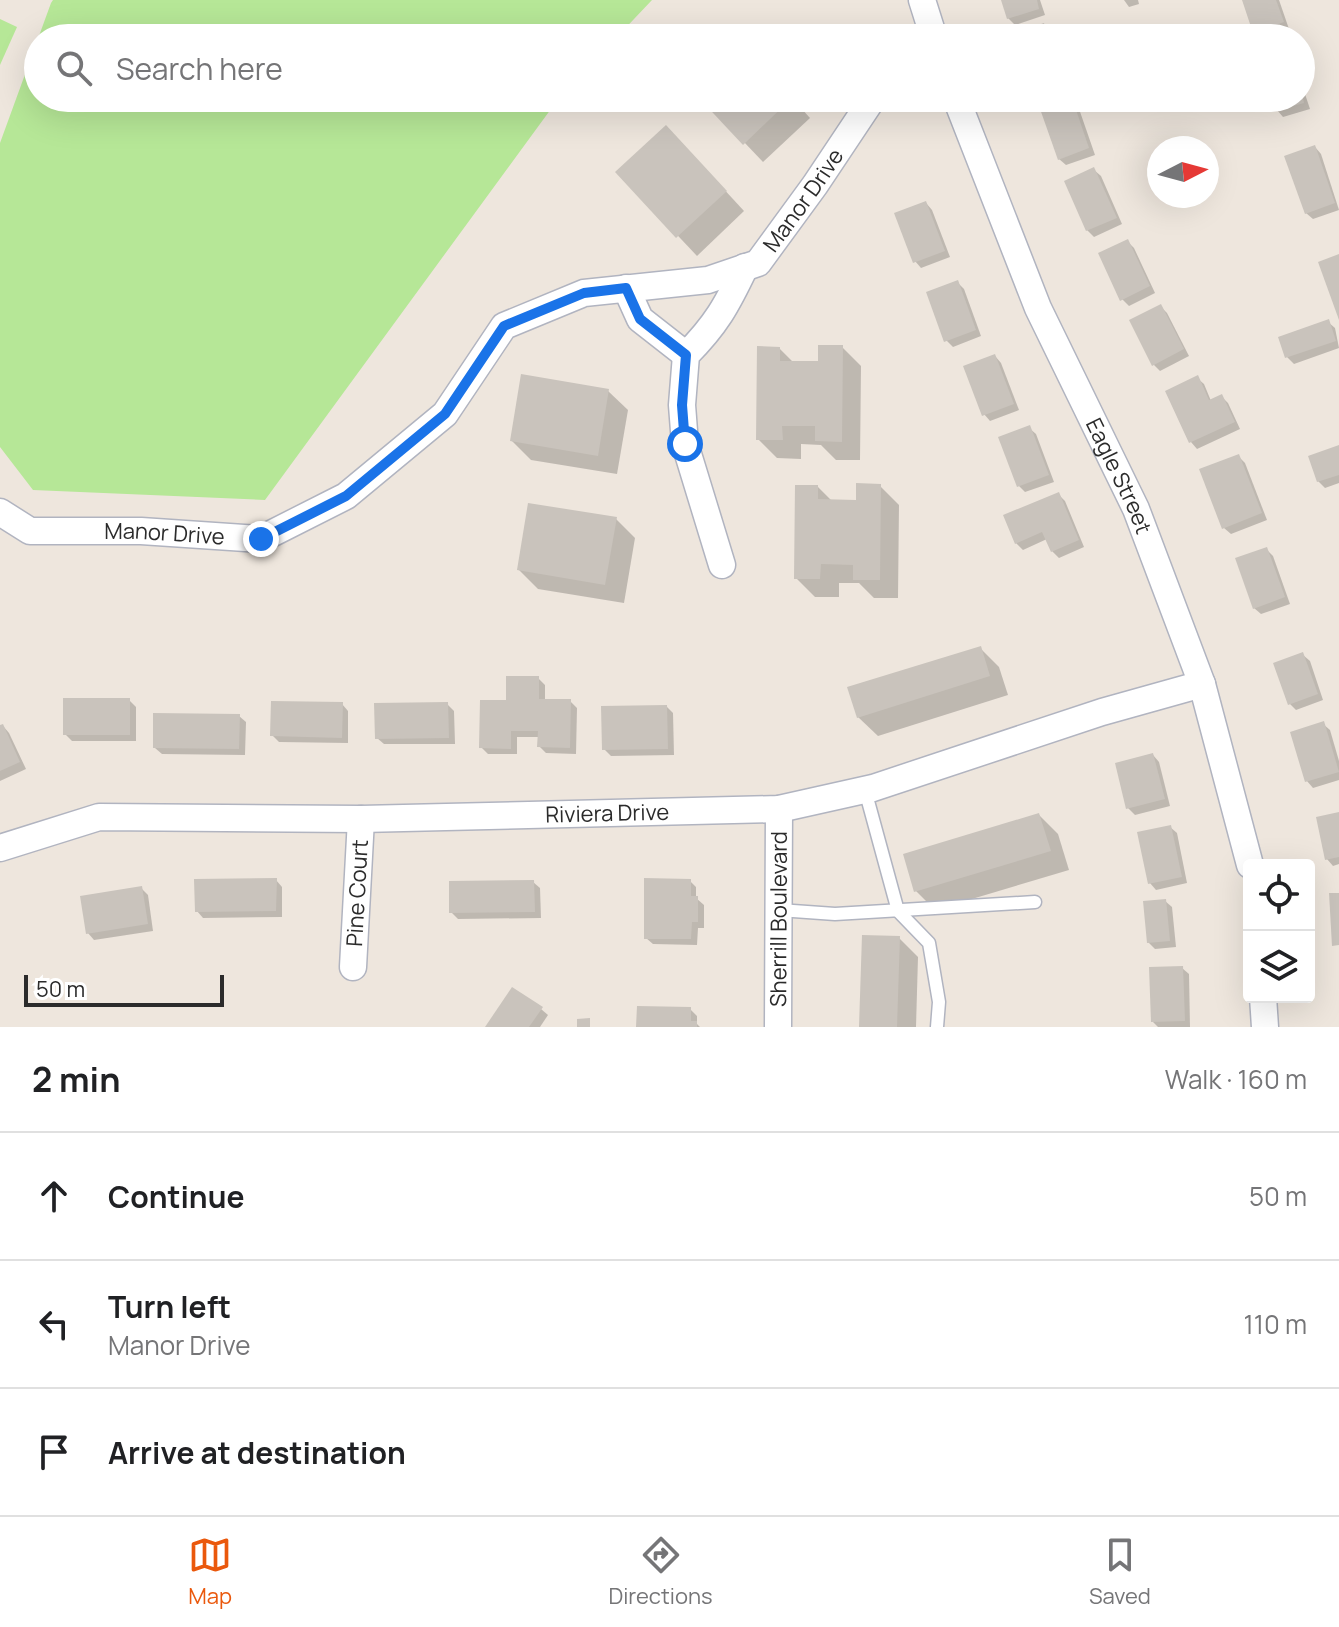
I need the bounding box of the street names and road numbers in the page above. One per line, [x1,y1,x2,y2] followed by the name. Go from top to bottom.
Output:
[756,142,850,258] street label: Manor Drive
[1079,413,1159,538] street label: Eagle Street
[104,516,226,552] street label: Manor Drive
[545,797,670,830] street label: Riviera Drive
[763,831,794,1007] street label: Sherrill Boulevard
[339,839,375,947] street label: Pine Court

